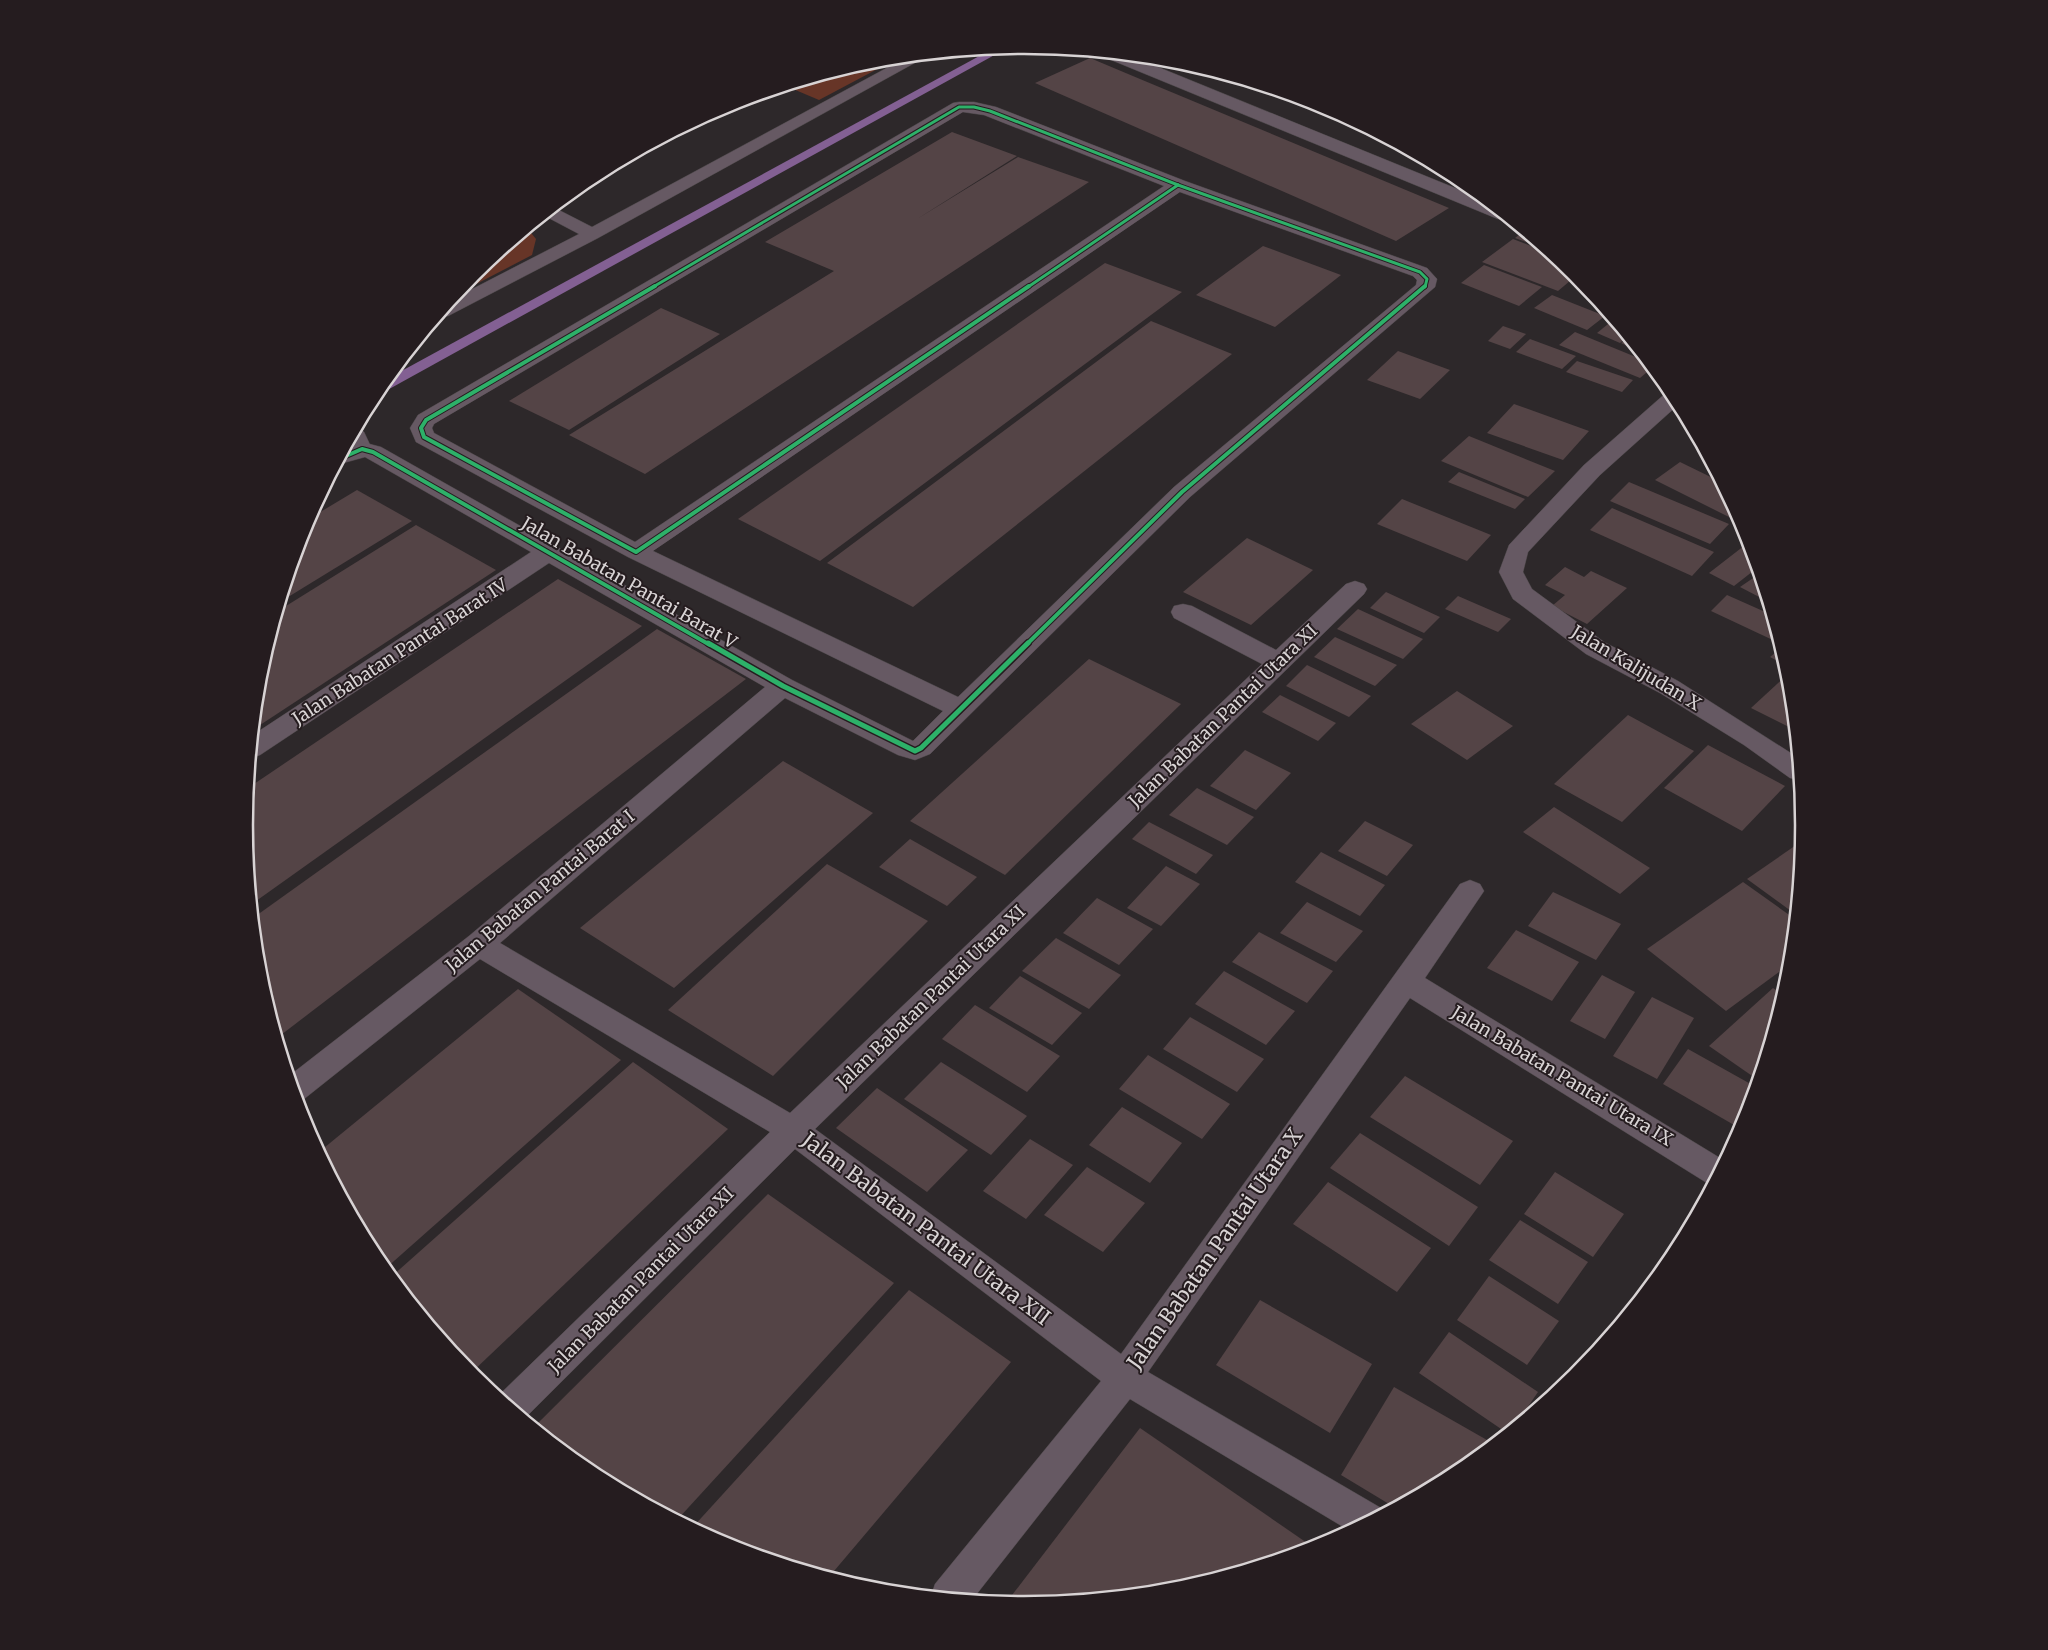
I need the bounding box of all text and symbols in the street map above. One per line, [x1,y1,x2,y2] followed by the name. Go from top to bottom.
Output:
[516,511,742,654] street label: Jalan Babatan Pantai Barat V
[287,573,513,730] street label: Jalan Babatan Pantai Barat IV
[1123,619,1322,813] street label: Jalan Babatan Pantai Utara XI
[1566,619,1705,715] street label: Jalan Kalijudan X
[440,805,639,977] street label: Jalan Babatan Pantai Barat I
[831,900,1030,1094] street label: Jalan Babatan Pantai Utara XI
[1447,1000,1677,1151] street label: Jalan Babatan Pantai Utara IX
[1120,1123,1308,1375] street label: Jalan Babatan Pantai Utara X
[796,1126,1056,1331] street label: Jalan Babatan Pantai Utara XII
[542,1182,739,1378] street label: Jalan Babatan Pantai Utara XI

